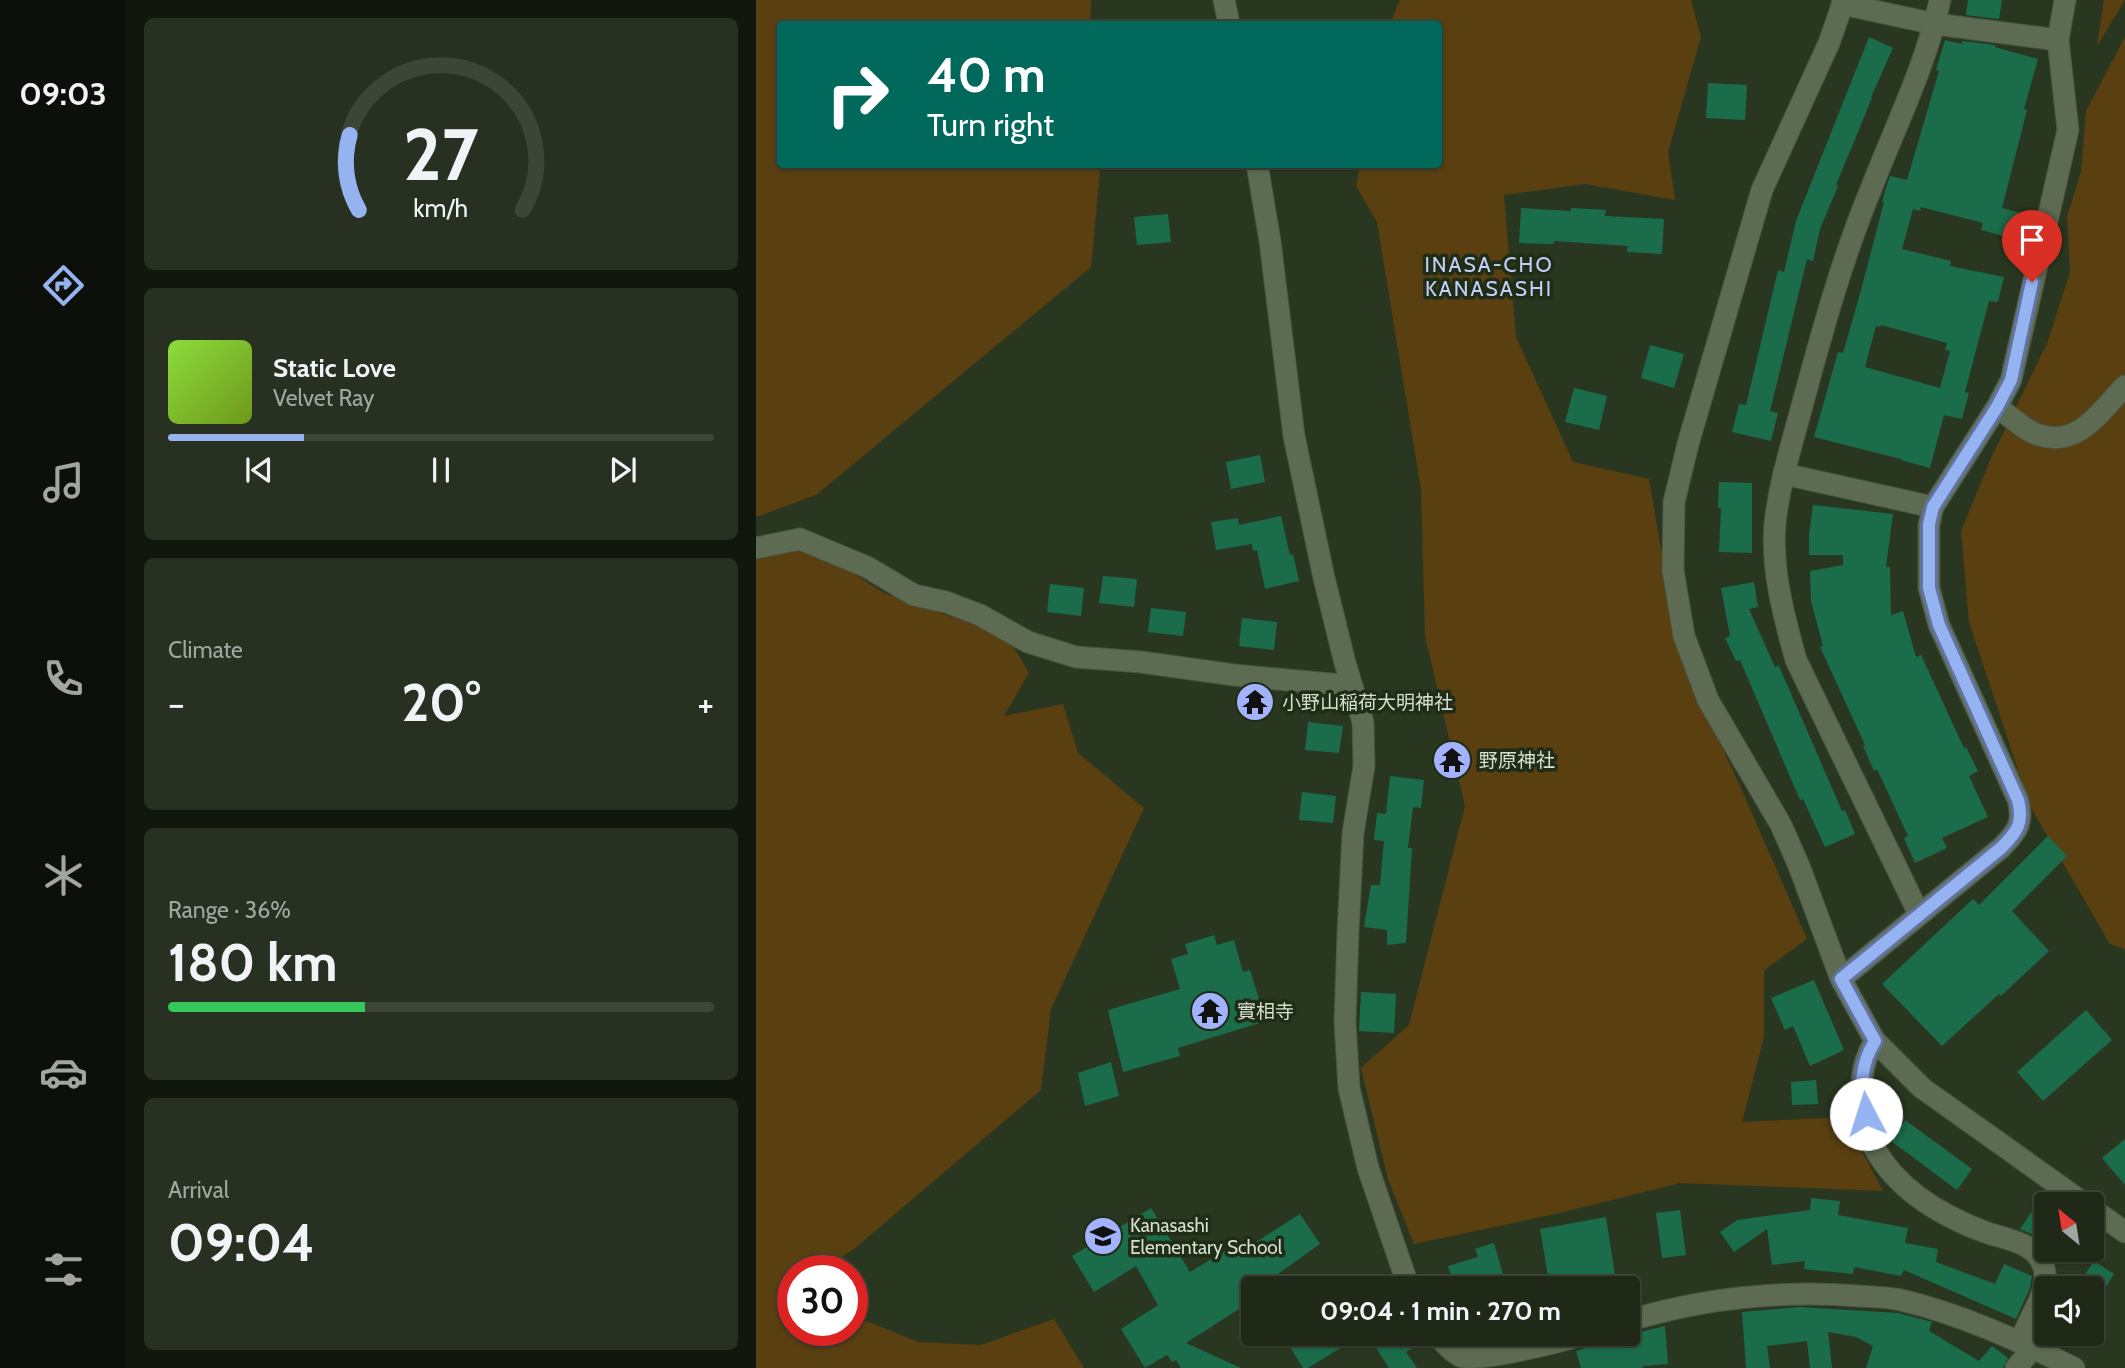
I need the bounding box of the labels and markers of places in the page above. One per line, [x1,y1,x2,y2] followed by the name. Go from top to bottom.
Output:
[2002,210,2062,282] pin
[1234,681,1276,723] temple icon: 小野山稲荷大明神社
[1282,691,1453,714] place label: 小野山稲荷大明神社
[1431,739,1473,781] temple icon: 野原神社
[1479,749,1555,772] place label: 野原神社
[1189,990,1231,1032] temple icon: 實相寺
[1237,1000,1294,1023] place label: 實相寺
[1130,1214,1283,1259] place label: Kanasashi Elementary School
[1082,1215,1124,1257] school or university icon: Kanasashi Elementary School

